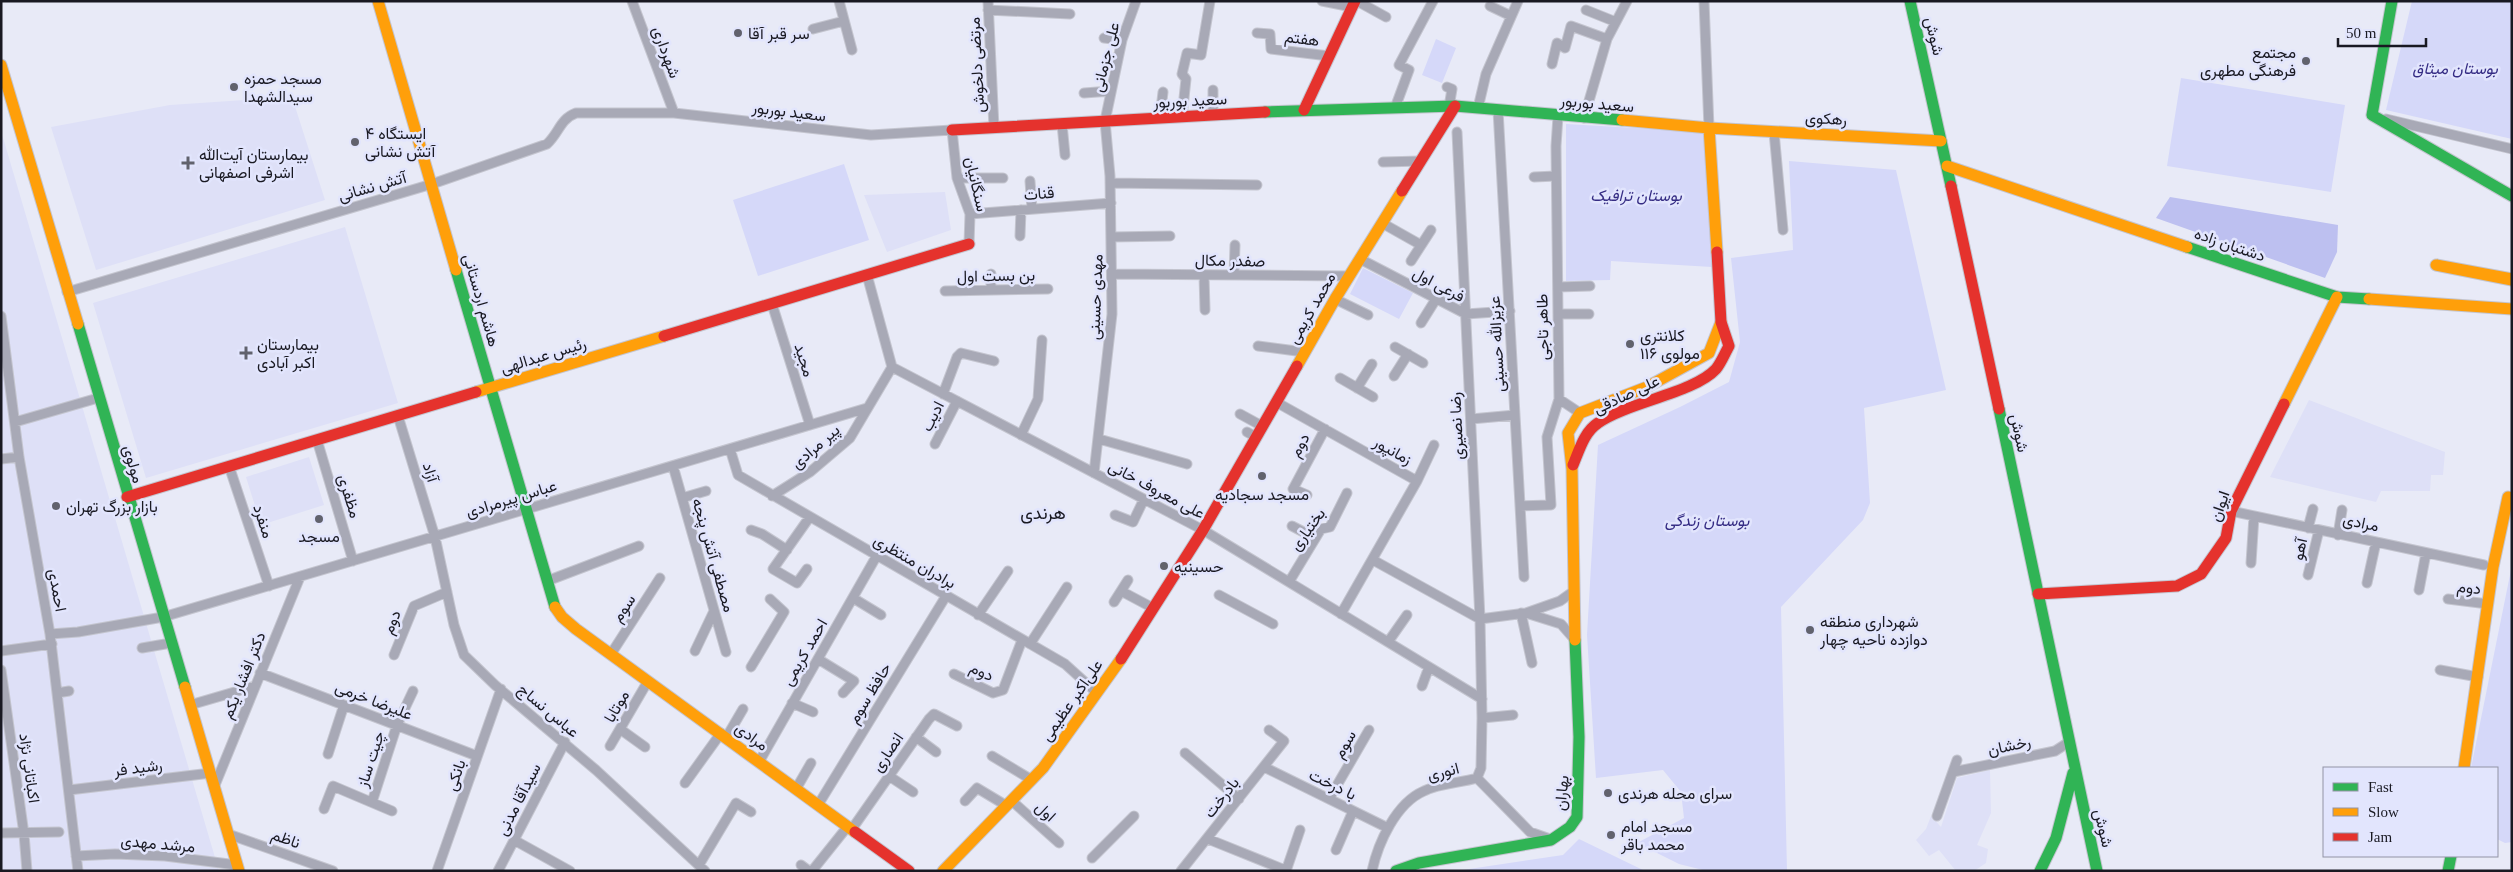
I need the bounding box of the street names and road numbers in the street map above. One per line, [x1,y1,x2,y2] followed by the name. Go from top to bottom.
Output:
[1920,15,1947,57] street label: شوش
[966,17,989,113] street label: مرتضی دلخوش
[1089,21,1124,94] street label: علی جزمانی
[647,24,684,81] street label: شهرداری
[1283,28,1320,51] street label: هفتم
[1151,90,1228,113] street label: سعید بوربور
[1558,92,1635,117] street label: سعید بوربور
[750,98,827,126] street label: سعید بوربور
[1804,109,1847,130] street label: رهکوی
[961,155,991,213] street label: سنگانیان
[336,168,410,206] street label: آتش نشانی
[1023,184,1055,203] street label: قنات
[2192,224,2267,266] street label: دشتبان زاده
[1195,251,1265,272] street label: صفدر مکال
[458,252,503,349] street label: هاشم اردستانی
[1086,254,1107,340] street label: مهدی حسینی
[1409,264,1467,307] street label: فرعی اول
[957,266,1035,287] street label: بن بست اول
[1284,270,1340,348] street label: محمد کریمی
[1533,294,1554,360] street label: طاهر تاجی
[1484,295,1510,392] street label: عزیزالله حسینی
[498,334,589,378] street label: رئیس عبدالهی
[791,342,818,379] street label: مجید
[1591,372,1663,419] street label: علی صادقی
[1446,392,1469,460] street label: رضا نصیری
[918,398,948,434] street label: ادیب
[2005,412,2032,454] street label: شوش
[788,421,845,474] street label: پیر مرادی
[1286,431,1314,461] street label: دوم
[1368,433,1415,470] street label: زمانپور
[118,443,147,486] street label: مولوی
[1105,457,1208,524] street label: علی معروف خانی
[418,460,442,486] street label: آزاد
[333,472,364,521] street label: مظفری
[464,477,559,523] street label: عباس پیرمرادی
[2206,489,2234,524] street label: ایوان
[686,496,738,615] street label: مصطفی آتش پنجه
[248,502,277,541] street label: منفرد
[1286,505,1330,555] street label: بختیاری
[2341,510,2380,537] street label: مرادی
[870,531,959,594] street label: برادران منتظری
[2289,535,2312,562] street label: آهو
[43,567,70,613] street label: احمدی
[2456,578,2482,599] street label: دوم
[608,591,640,626] street label: سوم
[379,608,406,637] street label: دوم
[779,616,832,690] street label: احمد کریمی
[218,629,270,722] street label: دکتر افشار یکم
[1037,656,1107,745] street label: علی‌اکبر عظیمی
[966,659,996,686] street label: دوم
[845,660,896,728] street label: حافظ سوم
[332,678,415,725] street label: علیرضا خرمی
[513,680,582,743] street label: عباس نساج
[601,687,634,726] street label: موتابا
[731,719,771,756] street label: مرادی
[1330,727,1361,762] street label: سوم
[353,729,390,791] street label: چیت ساز
[868,730,908,776] street label: انصاری
[14,732,43,804] street label: اکباتانی نژاد
[1986,733,2033,760] street label: رخشان
[112,756,163,781] street label: رشید فر
[442,757,471,794] street label: بانکی
[1425,759,1461,786] street label: انوری
[493,760,546,839] street label: سیدآقا مدنی
[1306,766,1359,805] street label: با درخت
[1200,774,1244,822] street label: بادرخت
[1551,774,1574,812] street label: بهاران
[1031,798,1059,826] street label: اول
[2089,807,2116,849] street label: شوش
[268,825,303,853] street label: ناظم
[120,832,196,857] street label: مرشد مهدی

